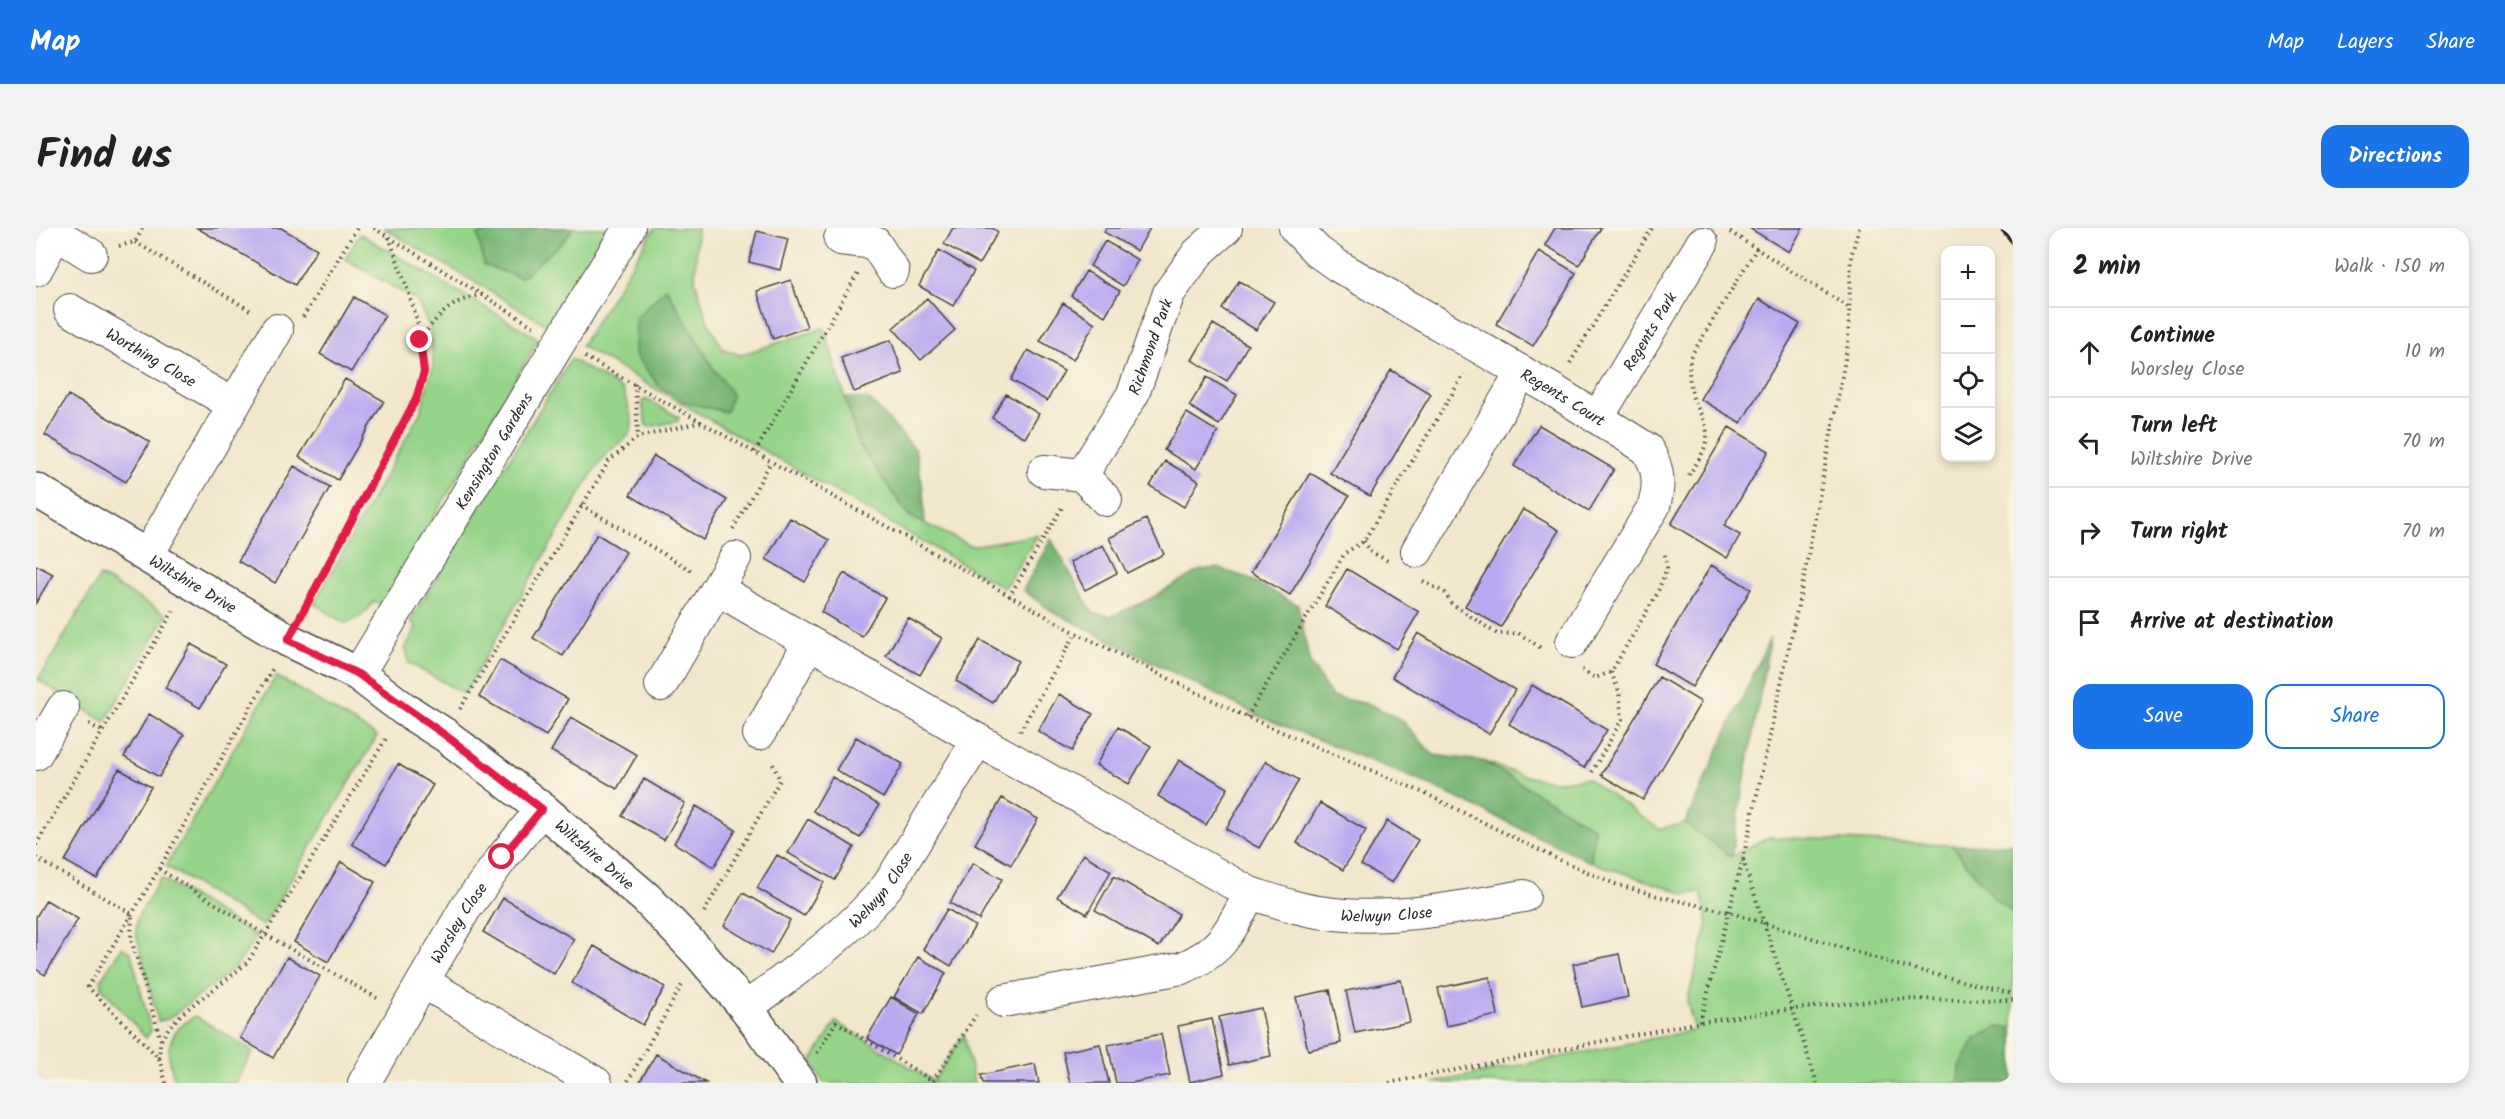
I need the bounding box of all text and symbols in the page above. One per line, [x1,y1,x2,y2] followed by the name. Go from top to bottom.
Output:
[30,20,81,65] text: Map
[2267,26,2304,59] text: Map
[2337,26,2393,59] text: Layers
[2426,26,2475,59] text: Share
[36,123,172,190] text: Find us
[2321,125,2469,188] button: Directions
[1941,246,1995,462] map controls
[1941,246,1995,300] button: +
[2073,246,2141,288] text: 2 min
[2334,251,2445,283] text: Walk · 150 m
[1617,287,1684,376] street label: Regents Park
[1123,295,1180,399] street label: Richmond Park
[1941,300,1995,354] button: −
[2130,319,2215,354] text: Continue
[101,322,201,395] street label: Worthing Close
[406,326,432,352] route end
[2073,336,2106,369] icon: ahead
[2405,336,2445,368] text: 10 m
[1941,354,1995,408] button: locate
[2130,354,2245,386] text: Worsley Close
[1515,363,1610,434] street label: Regents Court
[449,388,540,515] street label: Kensington Gardens
[1941,408,1995,462] button: layers
[2130,409,2217,444] text: Turn left
[2073,426,2106,459] icon: left
[2402,426,2445,458] text: 70 m
[2130,444,2252,476] text: Wiltshire Drive
[2130,515,2228,550] text: Turn right
[2073,516,2106,549] icon: right
[2402,516,2445,548] text: 70 m
[144,549,241,621] street label: Wiltshire Drive
[2130,605,2333,640] text: Arrive at destination
[2073,606,2106,639] icon: arrive
[2073,684,2253,749] button: Save
[2265,684,2445,749] button: Share
[549,814,639,897] street label: Wiltshire Drive
[488,843,514,869] route start
[843,848,920,935] street label: Welwyn Close
[425,878,494,969] street label: Worsley Close
[1340,900,1434,930] street label: Welwyn Close

